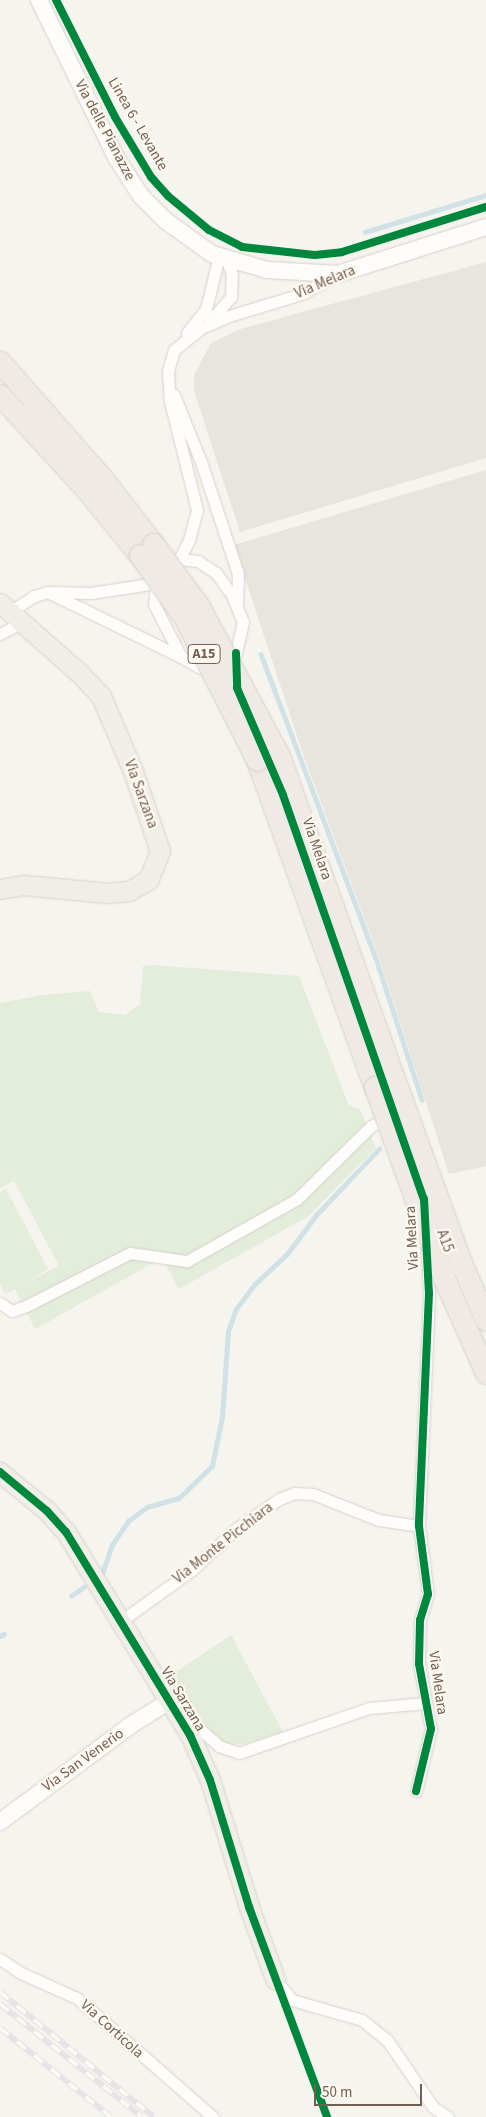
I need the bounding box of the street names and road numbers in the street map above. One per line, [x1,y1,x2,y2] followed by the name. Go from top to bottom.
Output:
[104,74,172,174] street label: Linea 6 - Levante
[71,77,139,183] street label: Via delle Pianazze
[292,261,358,303] street label: Via Melara
[186,642,222,666] road number: A15
[120,757,162,831] street label: Via Sarzana
[298,816,336,882] street label: Via Melara
[401,1206,423,1270] street label: Via Melara
[433,1227,457,1255] street label: A15
[169,1498,277,1588] street label: Via Monte Picchiara
[425,1650,451,1716] street label: Via Melara
[157,1663,209,1735] street label: Via Sarzana
[39,1724,127,1796] street label: Via San Venerio
[77,1996,147,2062] street label: Via Corticola

